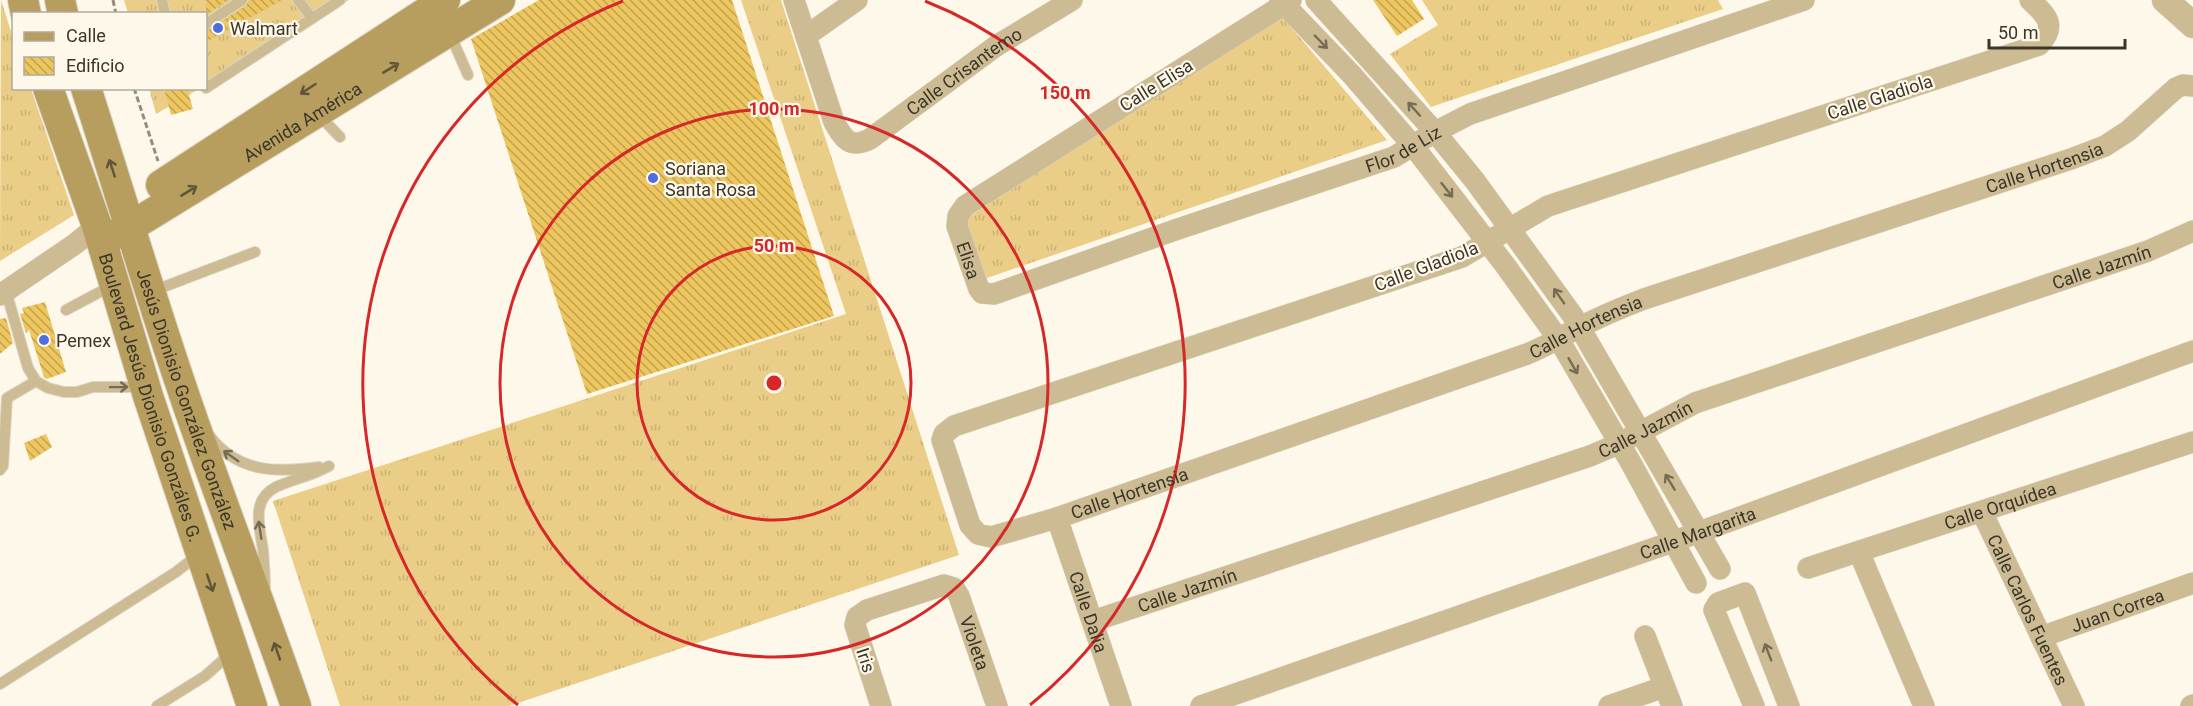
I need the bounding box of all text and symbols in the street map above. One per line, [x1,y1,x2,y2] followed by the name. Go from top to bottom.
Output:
[12,12,207,90] legend
[1989,12,2126,50] scale bar
[230,18,298,39] place label: Walmart
[211,21,225,35] marker: Walmart
[1998,22,2038,43] text: 50 m
[902,23,1025,119] street label: Calle Crisantemo
[66,25,106,46] text: Calle
[1314,34,1328,49] one-way arrow
[1116,54,1196,116] street label: Calle Elisa
[66,55,125,76] text: Edificio
[382,61,399,73] one-way arrow
[1825,70,1935,124] street label: Calle Gladiola
[239,77,365,166] street label: Avenida América
[1039,82,1091,103] text: 150 m
[300,83,317,95] one-way arrow
[748,98,800,119] text: 100 m
[1407,102,1421,117] one-way arrow
[1363,120,1444,176] street label: Flor de Liz
[1983,137,2106,197] street label: Calle Hortensia
[665,158,756,200] place label: Soriana Santa Rosa
[106,159,117,178] one-way arrow
[646,171,660,185] marker: Soriana Santa Rosa
[1441,182,1454,198] one-way arrow
[180,185,197,197] one-way arrow
[754,235,794,256] text: 50 m
[1371,237,1481,295] street label: Calle Gladiola
[953,239,985,282] street label: Elisa
[2049,240,2154,293] street label: Calle Jazmín
[95,250,207,544] street label: Boulevard Jesús Dionisio Gonzáles G.
[133,266,242,532] street label: Jesús Dionisio González González
[1553,289,1565,305] one-way arrow
[1526,290,1645,362] street label: Calle Hortensia
[56,330,111,351] place label: Pemex
[37,333,51,347] marker: Pemex
[1568,356,1579,374] one-way arrow
[764,373,784,393] centre of rings
[109,381,129,393] one-way arrow
[1595,396,1696,462] street label: Calle Jazmín
[224,450,240,462] one-way arrow
[1068,463,1191,523] street label: Calle Hortensia
[1663,474,1675,491] one-way arrow
[1941,477,2059,533] street label: Calle Orquídea
[1637,502,1758,563] street label: Calle Margarita
[254,521,265,540] one-way arrow
[1984,531,2073,688] street label: Calle Carlos Fuentes
[1135,564,1239,616] street label: Calle Jazmín
[1065,568,1112,655] street label: Calle Dalia
[205,573,216,592] one-way arrow
[2068,584,2167,636] street label: Juan Correa
[956,613,994,673] street label: Violeta
[270,642,281,661] one-way arrow
[1761,643,1772,661] one-way arrow
[852,645,880,675] street label: Iris

